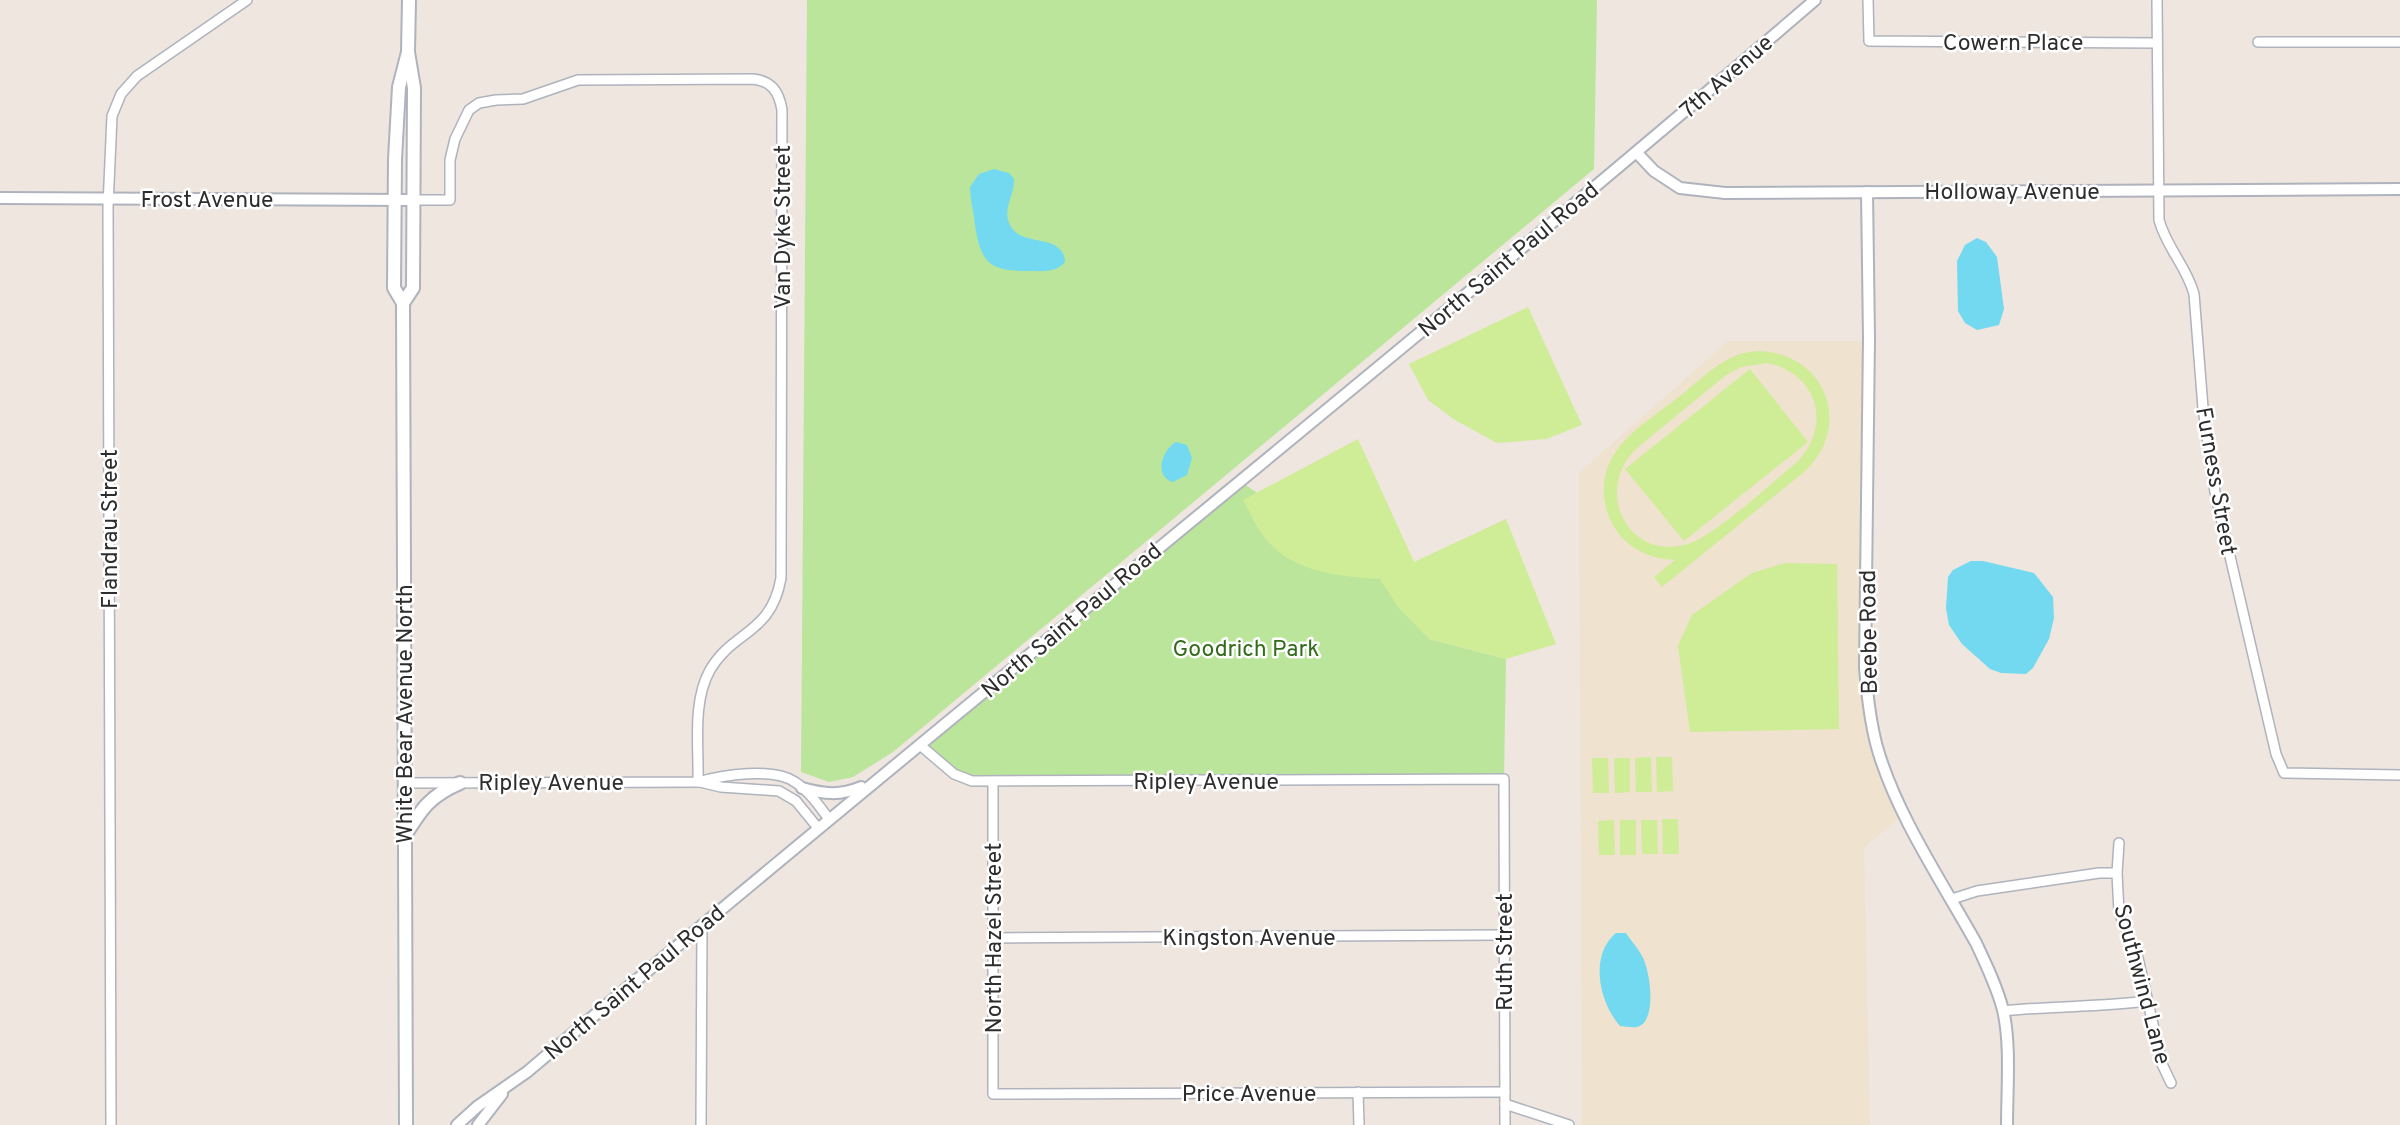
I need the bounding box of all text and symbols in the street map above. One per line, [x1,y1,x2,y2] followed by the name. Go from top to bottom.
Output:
[1675,30,1780,126] street label: 7th Avenue
[1943,30,2083,59] street label: Cowern Place
[770,145,799,309] street label: Van Dyke Street
[1413,177,1606,345] street label: North Saint Paul Road
[1924,179,2100,208] street label: Holloway Avenue
[141,187,273,216] street label: Frost Avenue
[2187,405,2242,558] street label: Furness Street
[97,449,126,609] street label: Flandrau Street
[976,538,1169,706] street label: North Saint Paul Road
[1855,569,1886,695] street label: Beebe Road
[392,584,421,844] street label: White Bear Avenue North
[1172,636,1320,665] park label: Goodrich Park
[1133,769,1279,798] street label: Ripley Avenue
[478,770,624,799] street label: Ripley Avenue
[981,843,1010,1033] street label: North Hazel Street
[1492,893,1521,1011] street label: Ruth Street
[539,900,732,1068] street label: North Saint Paul Road
[2105,901,2176,1068] street label: Southwind Lane
[1162,925,1336,954] street label: Kingston Avenue
[1182,1081,1316,1110] street label: Price Avenue

